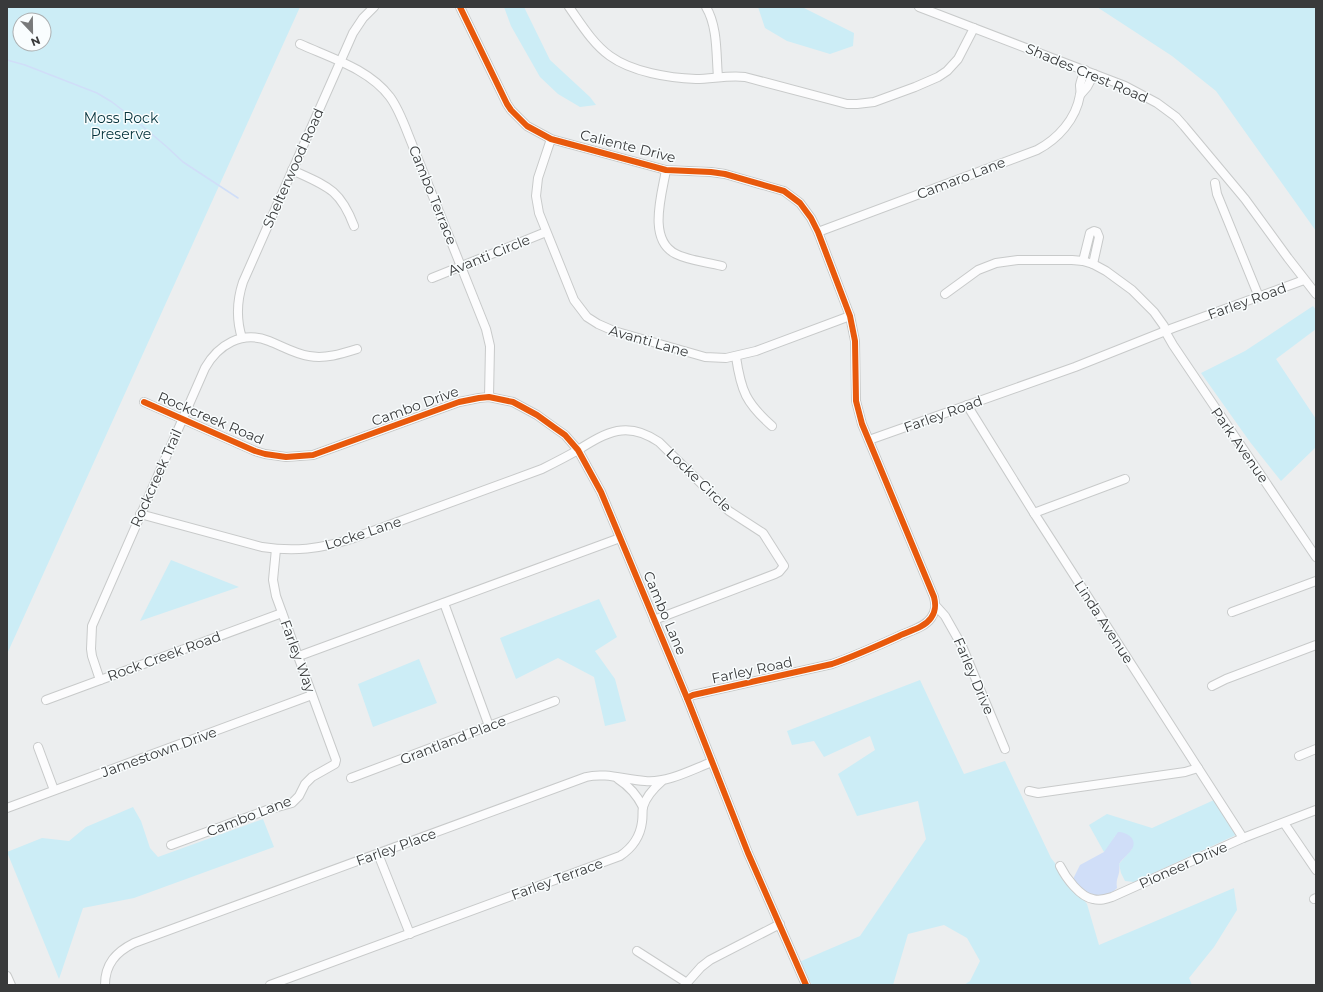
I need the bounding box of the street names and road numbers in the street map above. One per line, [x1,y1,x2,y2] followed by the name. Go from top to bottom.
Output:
[1023,39,1151,107] street label: Shades Crest Road
[258,105,328,231] street label: Shelterwood Road
[578,125,678,167] street label: Caliente Drive
[405,143,461,247] street label: Cambo Terrace
[914,153,1008,203] street label: Camaro Lane
[445,230,533,280] street label: Avanti Circle
[1205,278,1289,324] street label: Farley Road
[607,321,691,361] street label: Avanti Lane
[369,382,461,430] street label: Cambo Drive
[155,388,267,448] street label: Rockcreek Road
[901,391,985,437] street label: Farley Road
[1207,404,1273,486] street label: Park Avenue
[126,426,186,530] street label: Rockcreek Trail
[663,444,735,516] street label: Locke Circle
[322,512,404,554] street label: Locke Lane
[639,568,691,658] street label: Cambo Lane
[1070,577,1138,667] street label: Linda Avenue
[277,617,320,695] street label: Farley Way
[105,627,223,685] street label: Rock Creek Road
[950,635,998,717] street label: Farley Drive
[710,653,794,687] street label: Farley Road
[397,711,509,769] street label: Grantland Place
[98,723,219,782] street label: Jamestown Drive
[204,792,294,840] street label: Cambo Lane
[353,824,439,870] street label: Farley Place
[1136,837,1230,893] street label: Pioneer Drive
[509,854,605,904] street label: Farley Terrace

